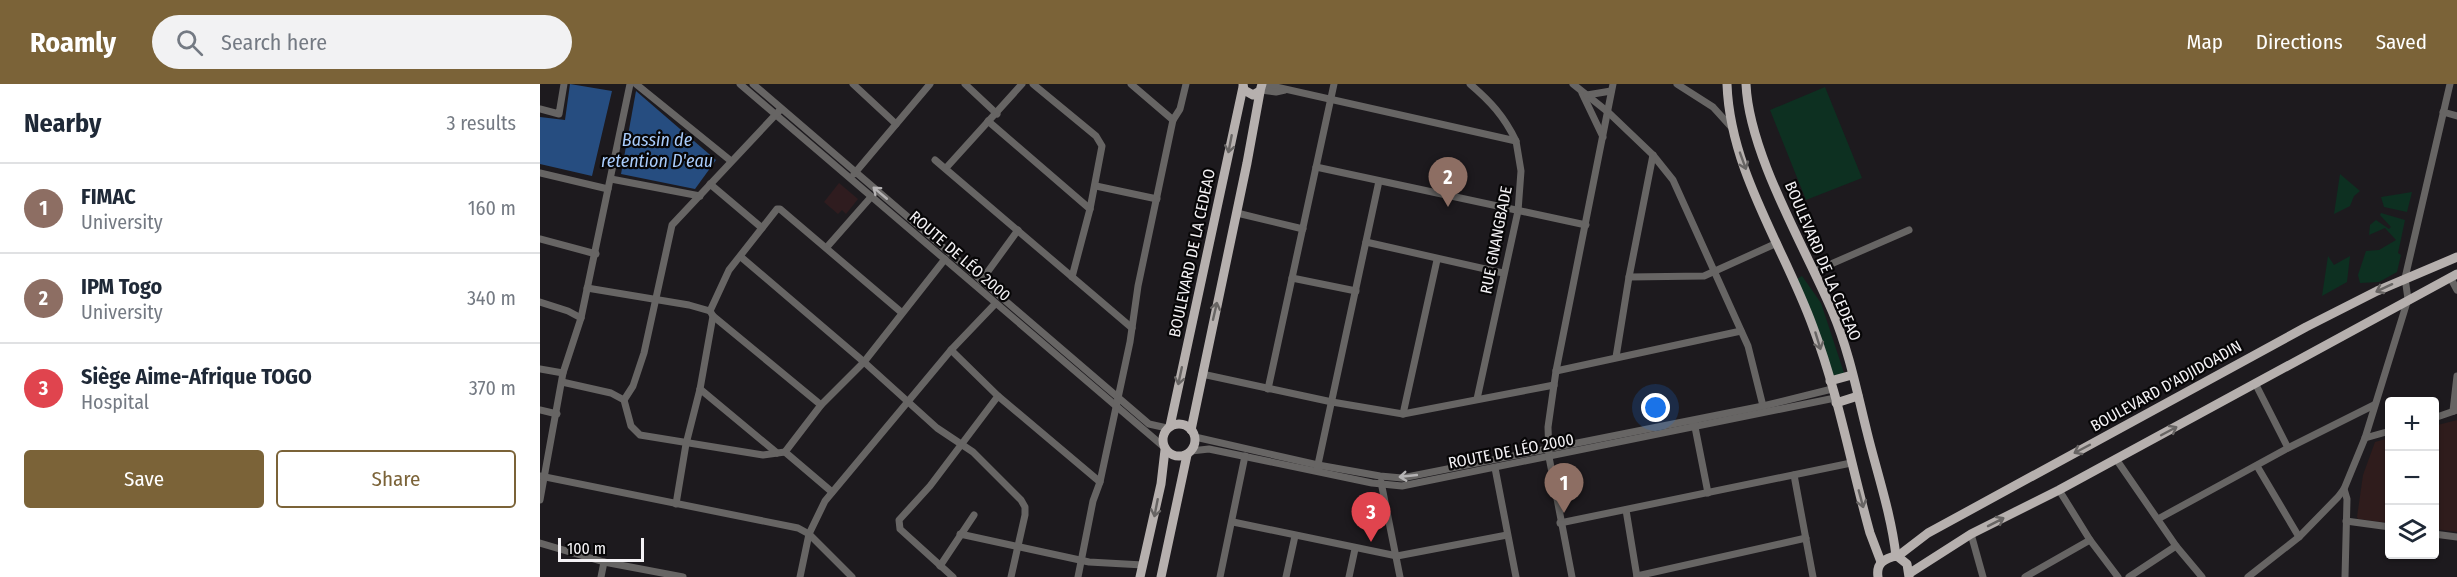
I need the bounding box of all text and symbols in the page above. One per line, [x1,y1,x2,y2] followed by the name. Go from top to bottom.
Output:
[152,15,572,69] search box
[30,26,116,59] text: Roamly
[173,26,206,59] icon: search
[221,29,327,56] text: Search here
[2186,29,2223,55] text: Map
[2256,29,2343,55] text: Directions
[2376,29,2427,55] text: Saved
[24,108,101,139] text: Nearby
[447,111,516,135] text: 3 results
[601,129,713,172] water label: Bassin de retention D'eau
[1224,134,1235,154] one-way arrow
[1738,152,1749,170] one-way arrow
[1428,158,1468,207] pin: 2
[1165,167,1219,339] street label: BOULEVARD DE LA CEDEAO
[1781,178,1865,344] street label: BOULEVARD DE LA CEDEAO
[81,183,136,210] text: FIMAC
[1476,185,1516,295] street label: RUE GNANGBADE
[872,187,888,200] one-way arrow
[39,196,48,220] text: 1
[468,196,516,220] text: 160 m
[906,207,1014,305] street label: ROUTE DE LÉO 2000
[81,210,163,234] text: University
[81,273,162,300] text: IPM Togo
[2375,282,2393,294] one-way arrow
[39,286,48,310] text: 2
[467,286,516,310] text: 340 m
[81,300,163,324] text: University
[1210,301,1222,320] one-way arrow
[1813,331,1824,350] one-way arrow
[2087,337,2245,435] street label: BOULEVARD D'ADJIDOADIN
[81,363,312,390] text: Siège Aime-Afrique TOGO
[1174,366,1186,385] one-way arrow
[39,376,48,400] text: 3
[469,376,516,400] text: 370 m
[81,390,149,414] text: Hospital
[1641,393,1670,422] your location
[2385,397,2439,559] map controls
[2385,397,2439,451] button: +
[2159,425,2177,436] one-way arrow
[1447,430,1575,472] street label: ROUTE DE LÉO 2000
[2074,443,2091,455] one-way arrow
[24,450,264,508] button: Save
[276,450,516,508] button: Share
[2385,451,2439,505] button: −
[1544,464,1584,513] pin: 1
[1399,471,1419,482] one-way arrow
[1856,489,1867,508] one-way arrow
[1352,492,1390,542] pin: 3
[1150,497,1161,517] one-way arrow
[2385,505,2439,559] button: layers
[1987,515,2005,527] one-way arrow
[558,535,644,562] scale bar
[567,539,606,558] text: 100 m

